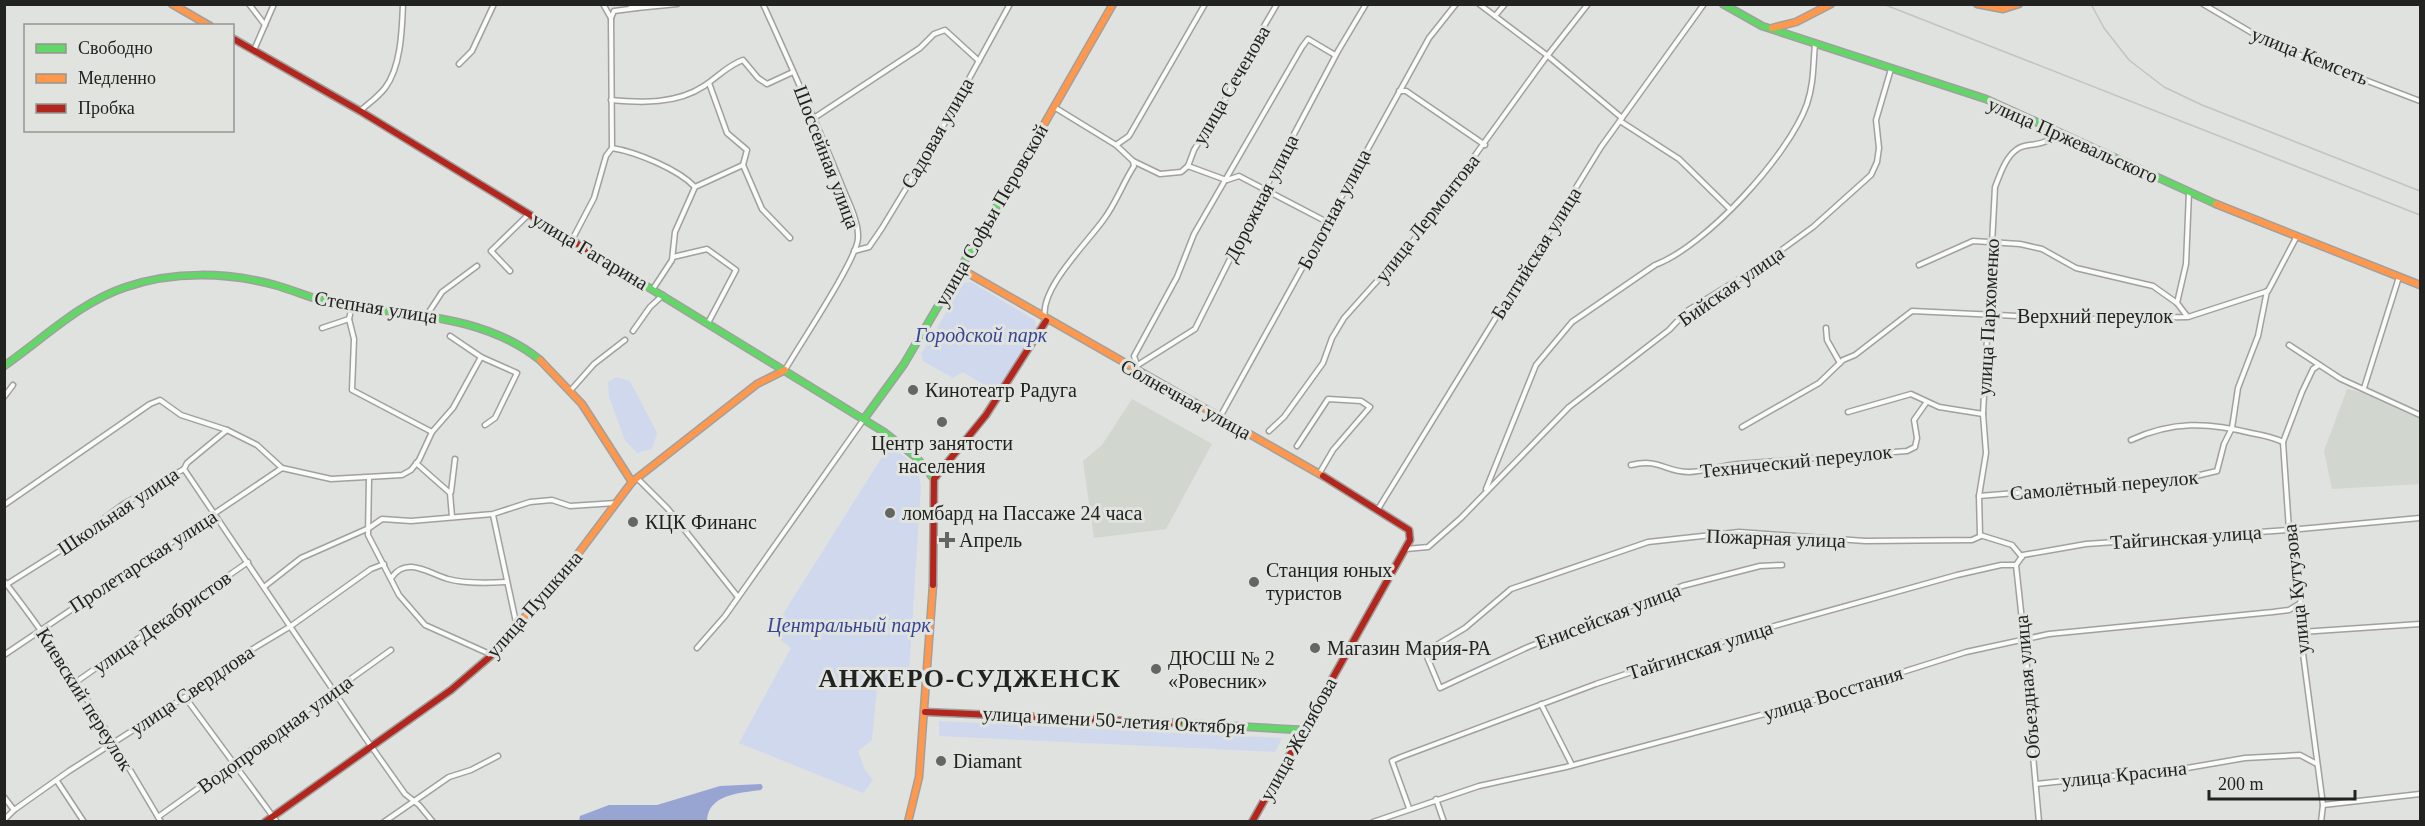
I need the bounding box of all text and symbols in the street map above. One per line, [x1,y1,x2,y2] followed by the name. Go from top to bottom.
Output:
[1188,21,1275,149] street label: улица Сеченова
[2248,23,2372,90] street label: улица Кемсеть
[24,24,234,132] legend
[78,38,153,58] text: Свободно
[78,68,156,88] text: Медленно
[896,74,978,193] street label: Садовая улица
[789,82,864,232] street label: Шоссейная улица
[1984,93,2161,188] street label: улица Пржевальского
[78,98,135,118] text: Пробка
[930,120,1053,310] street label: улица Софьи Перовской
[1219,130,1304,266] street label: Дорожная улица
[1293,145,1376,273] street label: Болотная улица
[1370,150,1485,287] street label: улица Лермонтова
[1487,183,1586,324] street label: Балтийская улица
[527,208,652,295] street label: улица Гагарина
[1973,238,2004,396] street label: улица Пархоменко
[1674,241,1789,331] street label: Бийская улица
[313,286,439,329] street label: Степная улица
[2017,305,2173,328] street label: Верхний переулок
[914,324,1048,347] park label: Городской парк
[1117,354,1255,445] street label: Солнечная улица
[925,379,1077,402] place label: Кинотеатр Радуга
[906,383,920,397] marker: Кинотеатр Радуга
[935,415,949,429] marker: Центр занятости населения
[871,432,1013,477] place label: Центр занятости населения
[1699,440,1893,483] street label: Технический переулок
[53,462,183,560] street label: Школьная улица
[2009,466,2199,505] street label: Самолётный переулок
[902,502,1142,525] place label: ломбард на Пассаже 24 часа
[65,505,222,618] street label: Пролетарская улица
[883,506,897,520] marker: ломбард на Пассаже 24 часа
[645,511,757,534] place label: КЦК Финанс
[626,515,640,529] marker: КЦК Финанс
[2110,521,2263,554] street label: Тайгинская улица
[2278,523,2315,655] street label: улица Кутузова
[1706,525,1846,552] street label: Пожарная улица
[959,529,1022,552] place label: Апрель
[940,533,954,547] marker: Апрель
[482,546,587,663] street label: улица Пушкина
[1266,559,1392,605] place label: Станция юных туристов
[89,566,236,679] street label: улица Декабристов
[1247,575,1261,589] marker: Станция юных туристов
[1533,578,1684,655] street label: Енисейская улица
[766,614,931,637] park label: Центральный парк
[2010,614,2045,760] street label: Объездная улица
[1624,616,1776,685] street label: Тайгинская улица
[31,624,138,775] street label: Киевский переулок
[1327,637,1492,660] place label: Магазин Мария-РА
[126,641,258,740] street label: улица Свердлова
[1308,641,1322,655] marker: Магазин Мария-РА
[1168,647,1275,692] place label: ДЮСШ № 2 «Ровесник»
[1761,661,1906,726] street label: улица Восстания
[1149,662,1163,676] marker: ДЮСШ № 2 «Ровесник»
[819,664,1121,693] district label: АНЖЕРО-СУДЖЕНСК
[193,670,357,798] street label: Водопроводная улица
[1255,673,1342,805] street label: улица Желябова
[982,702,1246,739] street label: улица имени 50-летия Октября
[953,750,1022,772] place label: Diamant
[934,754,948,768] marker: Diamant
[2060,756,2188,793] street label: улица Красина
[2209,763,2354,801] scale bar
[2218,774,2264,794] text: 200 m

